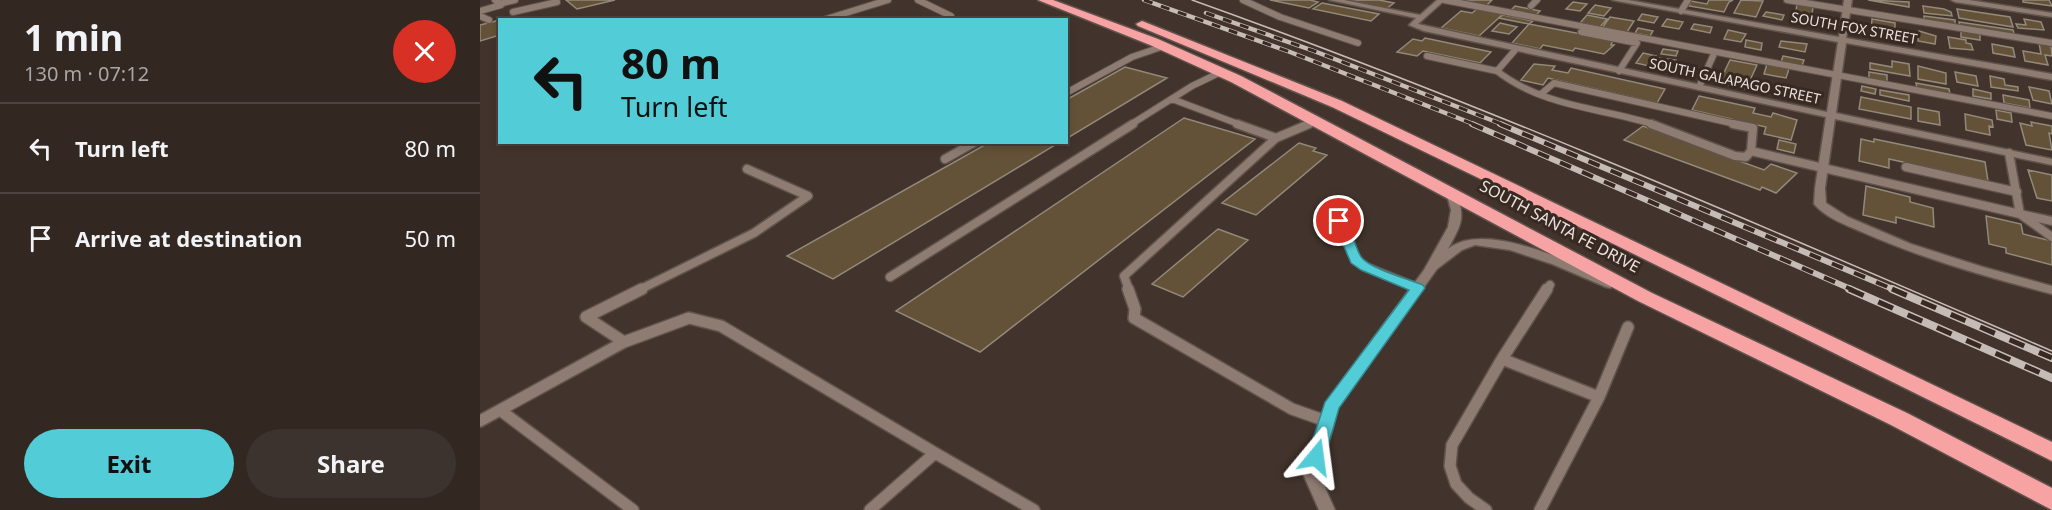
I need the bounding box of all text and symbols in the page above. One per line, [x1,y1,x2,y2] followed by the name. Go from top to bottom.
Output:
[1789,7,1919,48] street label: SOUTH FOX STREET
[24,13,123,62] text: 1 min
[393,20,456,83] button: close
[621,34,721,91] text: 80 m
[522,42,600,120] icon: left
[1648,53,1823,108] street label: SOUTH GALAPAGO STREET
[24,60,149,87] text: 130 m · 07:12
[621,88,727,125] text: Turn left
[24,132,57,165] icon: left
[75,133,169,163] text: Turn left
[405,133,456,163] text: 80 m
[1476,174,1644,278] street label: SOUTH SANTA FE DRIVE
[1313,195,1364,246] pin
[1322,204,1355,237] icon: arrive
[24,222,57,255] icon: arrive
[75,223,302,253] text: Arrive at destination
[405,223,456,253] text: 50 m
[1284,425,1348,489] position arrow
[24,429,234,498] button: Exit
[246,429,456,498] button: Share

